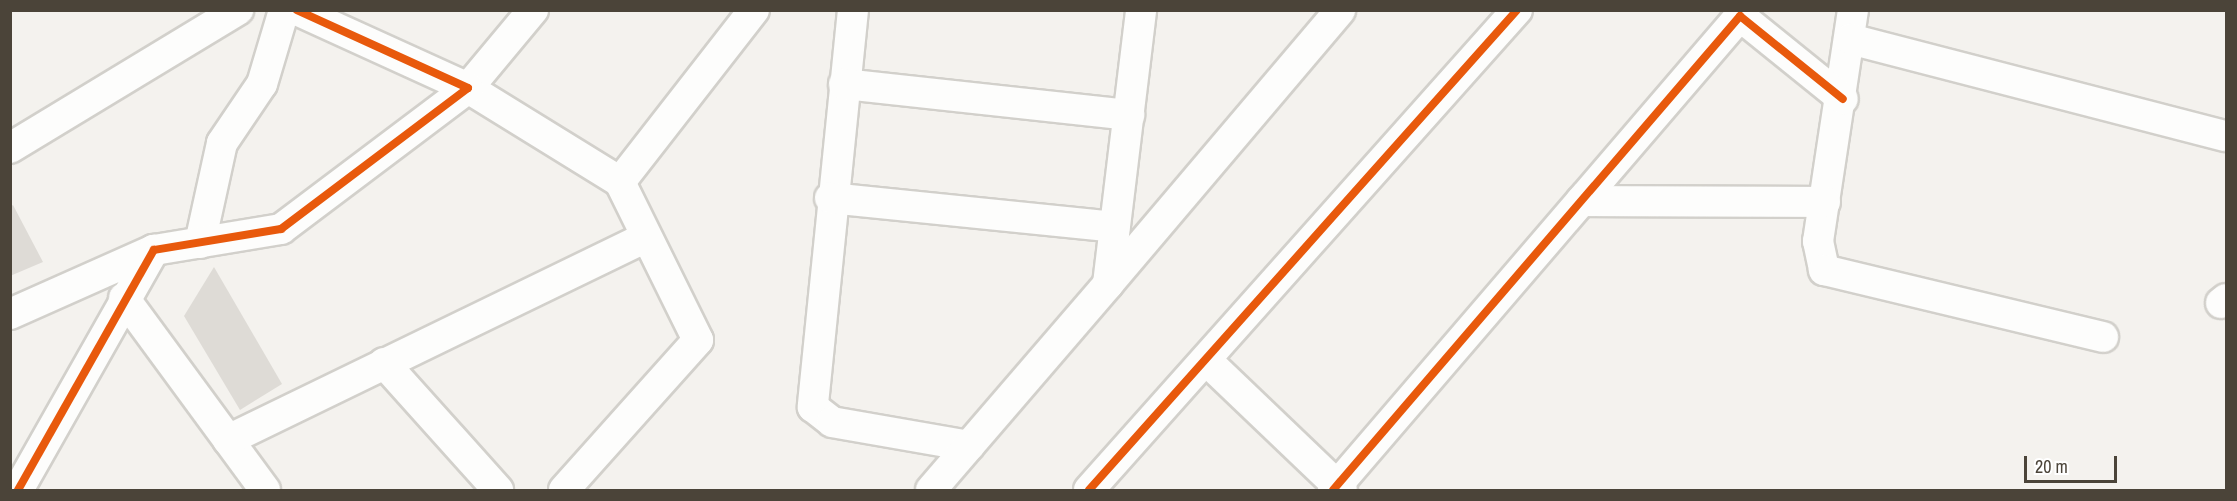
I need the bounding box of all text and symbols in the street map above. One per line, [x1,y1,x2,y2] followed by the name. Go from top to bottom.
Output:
[2027,444,2120,482] scale bar
[2035,454,2068,479] text: 20 m

